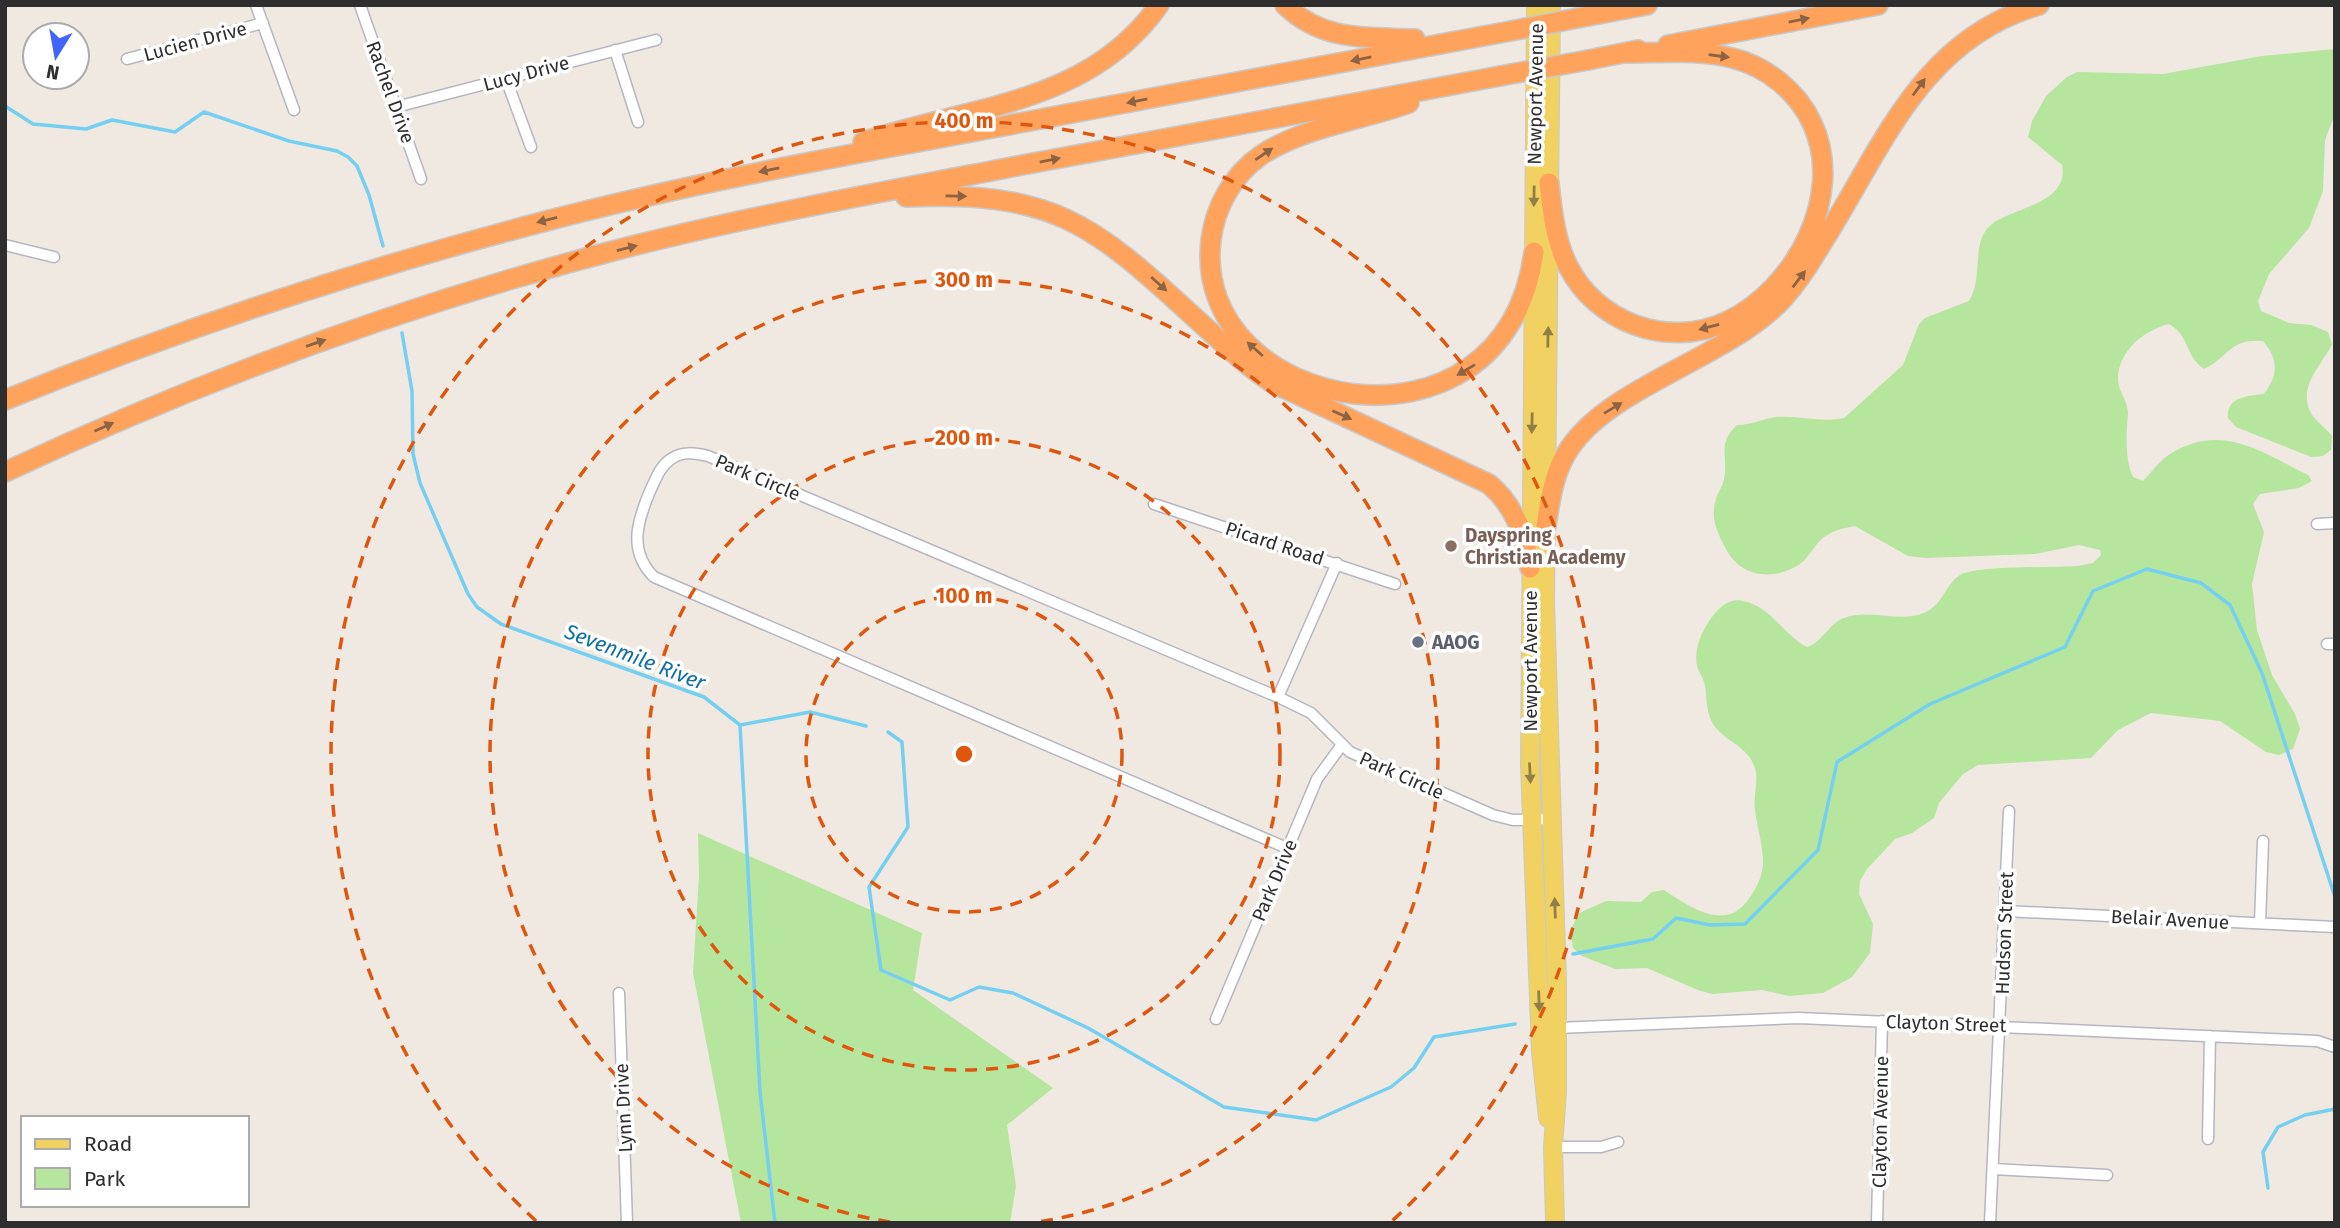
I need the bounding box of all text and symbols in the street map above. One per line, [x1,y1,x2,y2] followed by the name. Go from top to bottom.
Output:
[1788,14,1810,25] one-way arrow
[141,17,249,66] street label: Lucien Drive
[21,21,91,91] north arrow
[1523,23,1548,165] street label: Newport Avenue
[361,38,420,147] street label: Rachel Drive
[1709,50,1731,61] one-way arrow
[481,51,572,96] street label: Lucy Drive
[1350,53,1372,64] one-way arrow
[44,60,61,85] text: N
[1912,78,1926,96] one-way arrow
[1126,95,1148,106] one-way arrow
[934,108,994,134] text: 400 m
[1255,147,1273,161] one-way arrow
[1039,154,1061,165] one-way arrow
[758,165,780,176] one-way arrow
[1528,185,1540,207] one-way arrow
[945,190,967,202] one-way arrow
[537,216,558,226] one-way arrow
[616,242,638,253] one-way arrow
[934,267,993,293] text: 300 m
[1791,271,1806,289] one-way arrow
[1150,276,1167,292] one-way arrow
[1698,322,1720,333] one-way arrow
[1542,326,1554,348] one-way arrow
[305,337,326,348] one-way arrow
[1246,341,1264,357] one-way arrow
[1456,363,1475,376] one-way arrow
[1604,401,1623,414] one-way arrow
[1332,409,1352,421] one-way arrow
[1526,413,1538,435] one-way arrow
[94,421,114,433] one-way arrow
[935,425,993,451] text: 200 m
[712,449,804,506] street label: Park Circle
[1222,517,1327,570] street label: Picard Road
[1465,524,1626,569] place label: Dayspring Christian Academy
[1443,538,1459,554] marker: Dayspring Christian Academy
[935,583,993,609] text: 100 m
[1519,590,1542,732] street label: Newport Avenue
[560,618,710,696] water label: Sevenmile River
[1431,631,1480,654] place label: AAOG
[1410,634,1426,650] marker: AAOG
[952,742,976,766] centre of rings
[1356,747,1448,804] street label: Park Circle
[1525,763,1536,785] one-way arrow
[1247,836,1302,925] street label: Park Drive
[1991,871,2018,995] street label: Hudson Street
[1550,897,1561,919] one-way arrow
[2110,905,2230,934] street label: Belair Avenue
[1533,990,1544,1012] one-way arrow
[1885,1010,2007,1037] street label: Clayton Street
[1868,1056,1893,1188] street label: Clayton Avenue
[610,1063,637,1153] street label: Lynn Drive
[21,1116,248,1207] legend
[84,1131,132,1157] text: Road
[84,1166,126,1192] text: Park

